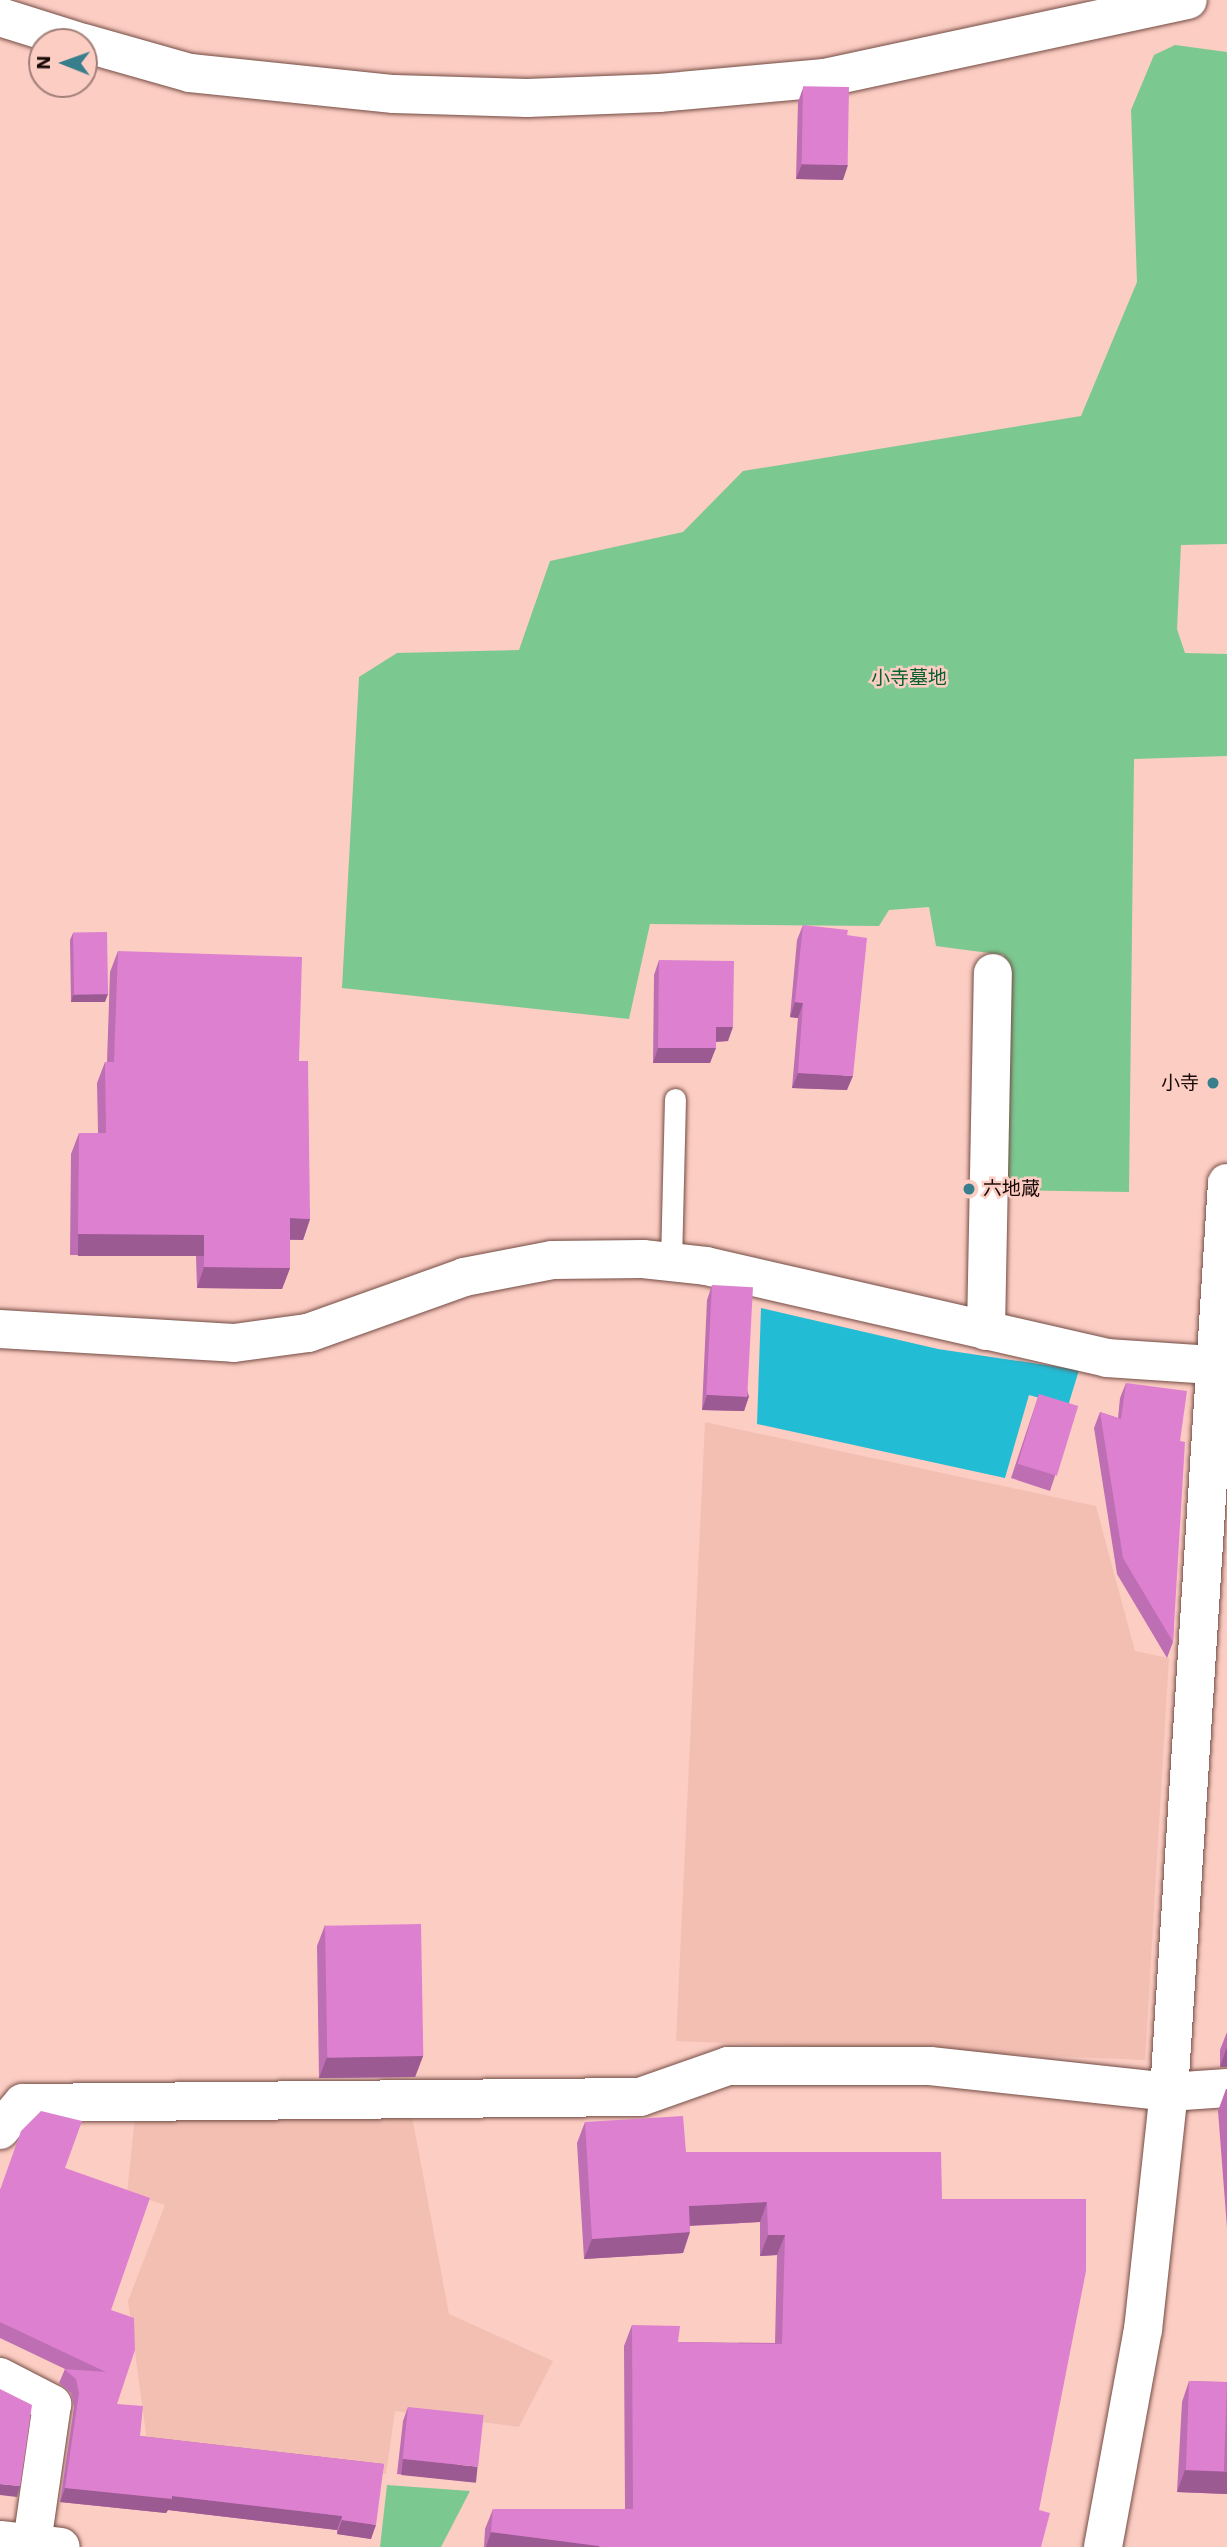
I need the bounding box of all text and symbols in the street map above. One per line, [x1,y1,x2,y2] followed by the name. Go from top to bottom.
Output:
[28,28,98,98] north arrow
[32,55,55,70] text: N
[871,667,947,689] park label: 小寺墓地
[1161,1072,1199,1094] place label: 小寺
[1205,1075,1221,1091] marker: 小寺
[983,1178,1040,1200] place label: 六地蔵
[961,1181,977,1197] marker: 六地蔵

